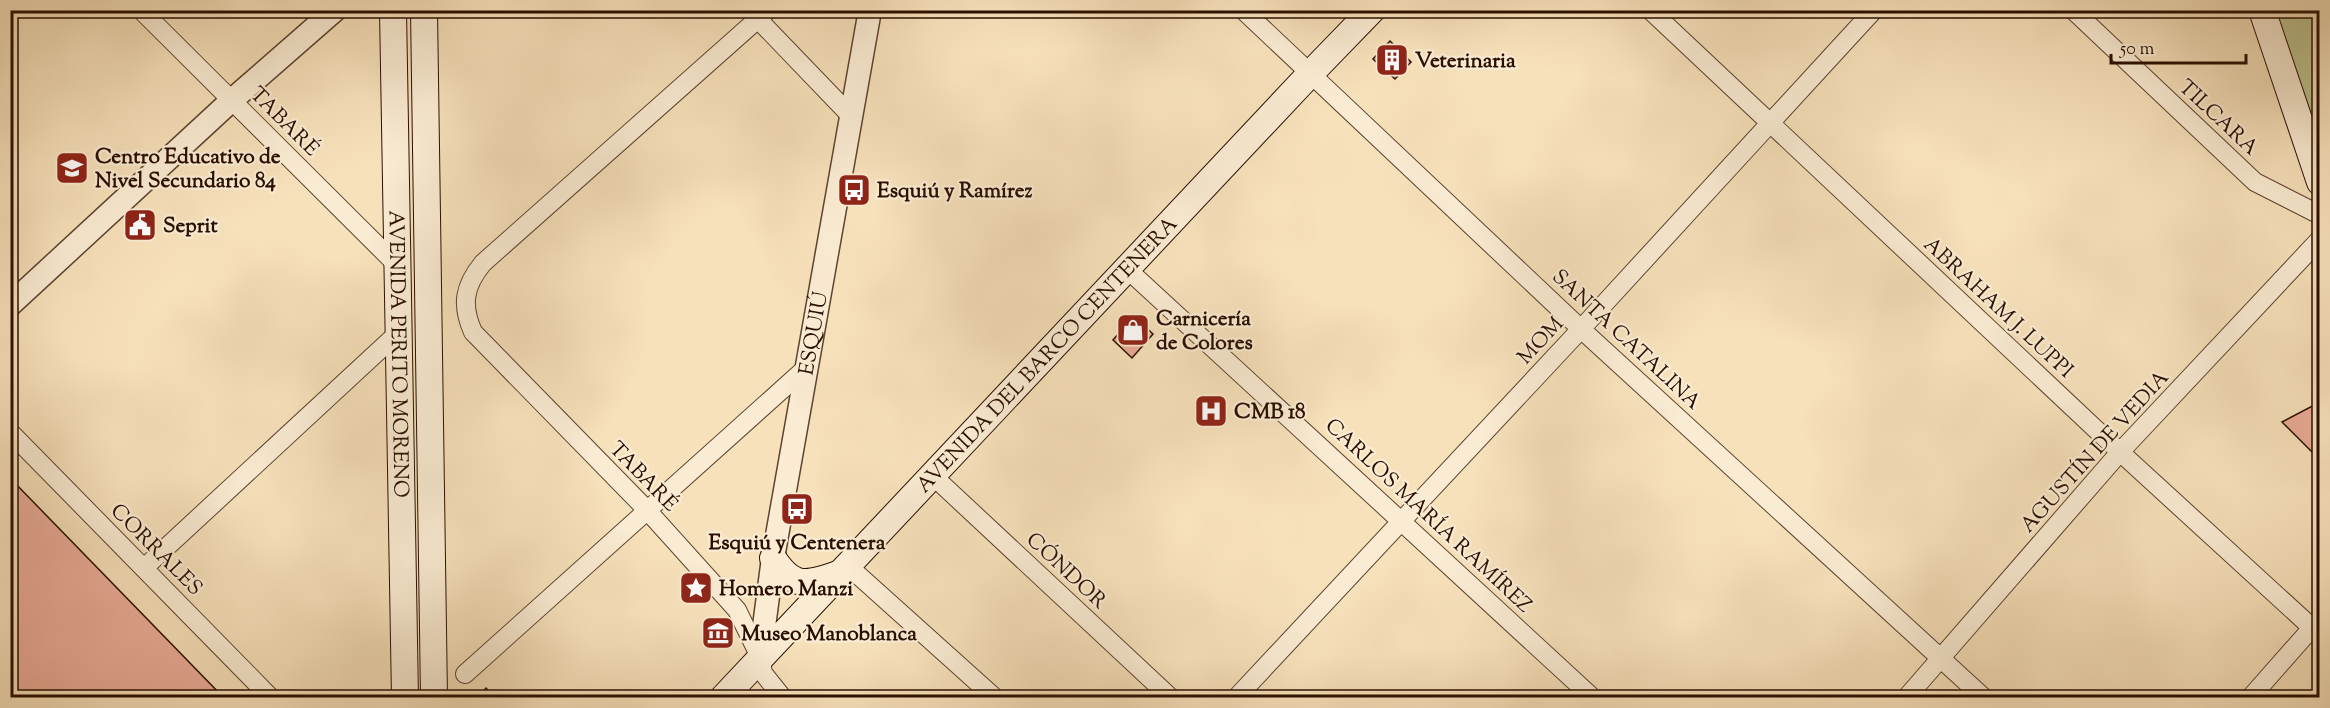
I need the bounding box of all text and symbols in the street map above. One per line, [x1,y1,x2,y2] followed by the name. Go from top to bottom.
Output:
[2111,27,2246,65] scale bar
[2119,37,2155,63] text: 50 m
[1374,42,1410,78] building icon: Veterinaria
[1415,47,1516,77] place label: Veterinaria
[2171,74,2264,163] street label: TILCARA
[242,81,325,164] street label: TABARÉ
[95,143,281,197] place label: Centro Educativo de Nivel Secundario 84
[54,150,90,186] school or university icon: Centro Educativo de Nivel Secundario 84
[836,172,872,208] bus stop icon: Esquiú y Ramírez
[877,177,1033,207] place label: Esquiú y Ramírez
[122,207,158,243] public building icon: Seprit
[379,210,415,498] street label: AVENIDA PERITO MORENO
[910,211,1186,501] street label: AVENIDA DEL BARCO CENTENERA
[163,212,218,242] place label: Seprit
[1916,231,2079,386] street label: ABRAHAM J. LUPPI
[1544,263,1707,418] street label: SANTA CATALINA
[793,290,837,378] street label: ESQUIÚ
[1156,305,1253,359] place label: Carnicería de Colores
[1511,311,1571,372] street label: MOM
[1115,312,1151,348] shop icon: Carnicería de Colores
[2014,364,2177,540] street label: AGUSTÍN DE VEDIA
[1193,393,1229,429] hospital icon: CMB 18
[1234,398,1306,428] place label: CMB 18
[1317,412,1538,621] street label: CARLOS MARÍA RAMÍREZ
[601,436,684,519] street label: TABARÉ
[779,491,815,527] bus stop icon: Esquiú y Centenera
[103,497,209,603] street label: CORRALES
[1018,526,1113,617] street label: CÓNDOR
[709,529,886,559] place label: Esquiú y Centenera
[678,570,714,606] place icon: Homero Manzi
[719,575,853,605] place label: Homero Manzi
[700,615,736,651] museum icon: Museo Manoblanca
[741,620,917,650] place label: Museo Manoblanca

